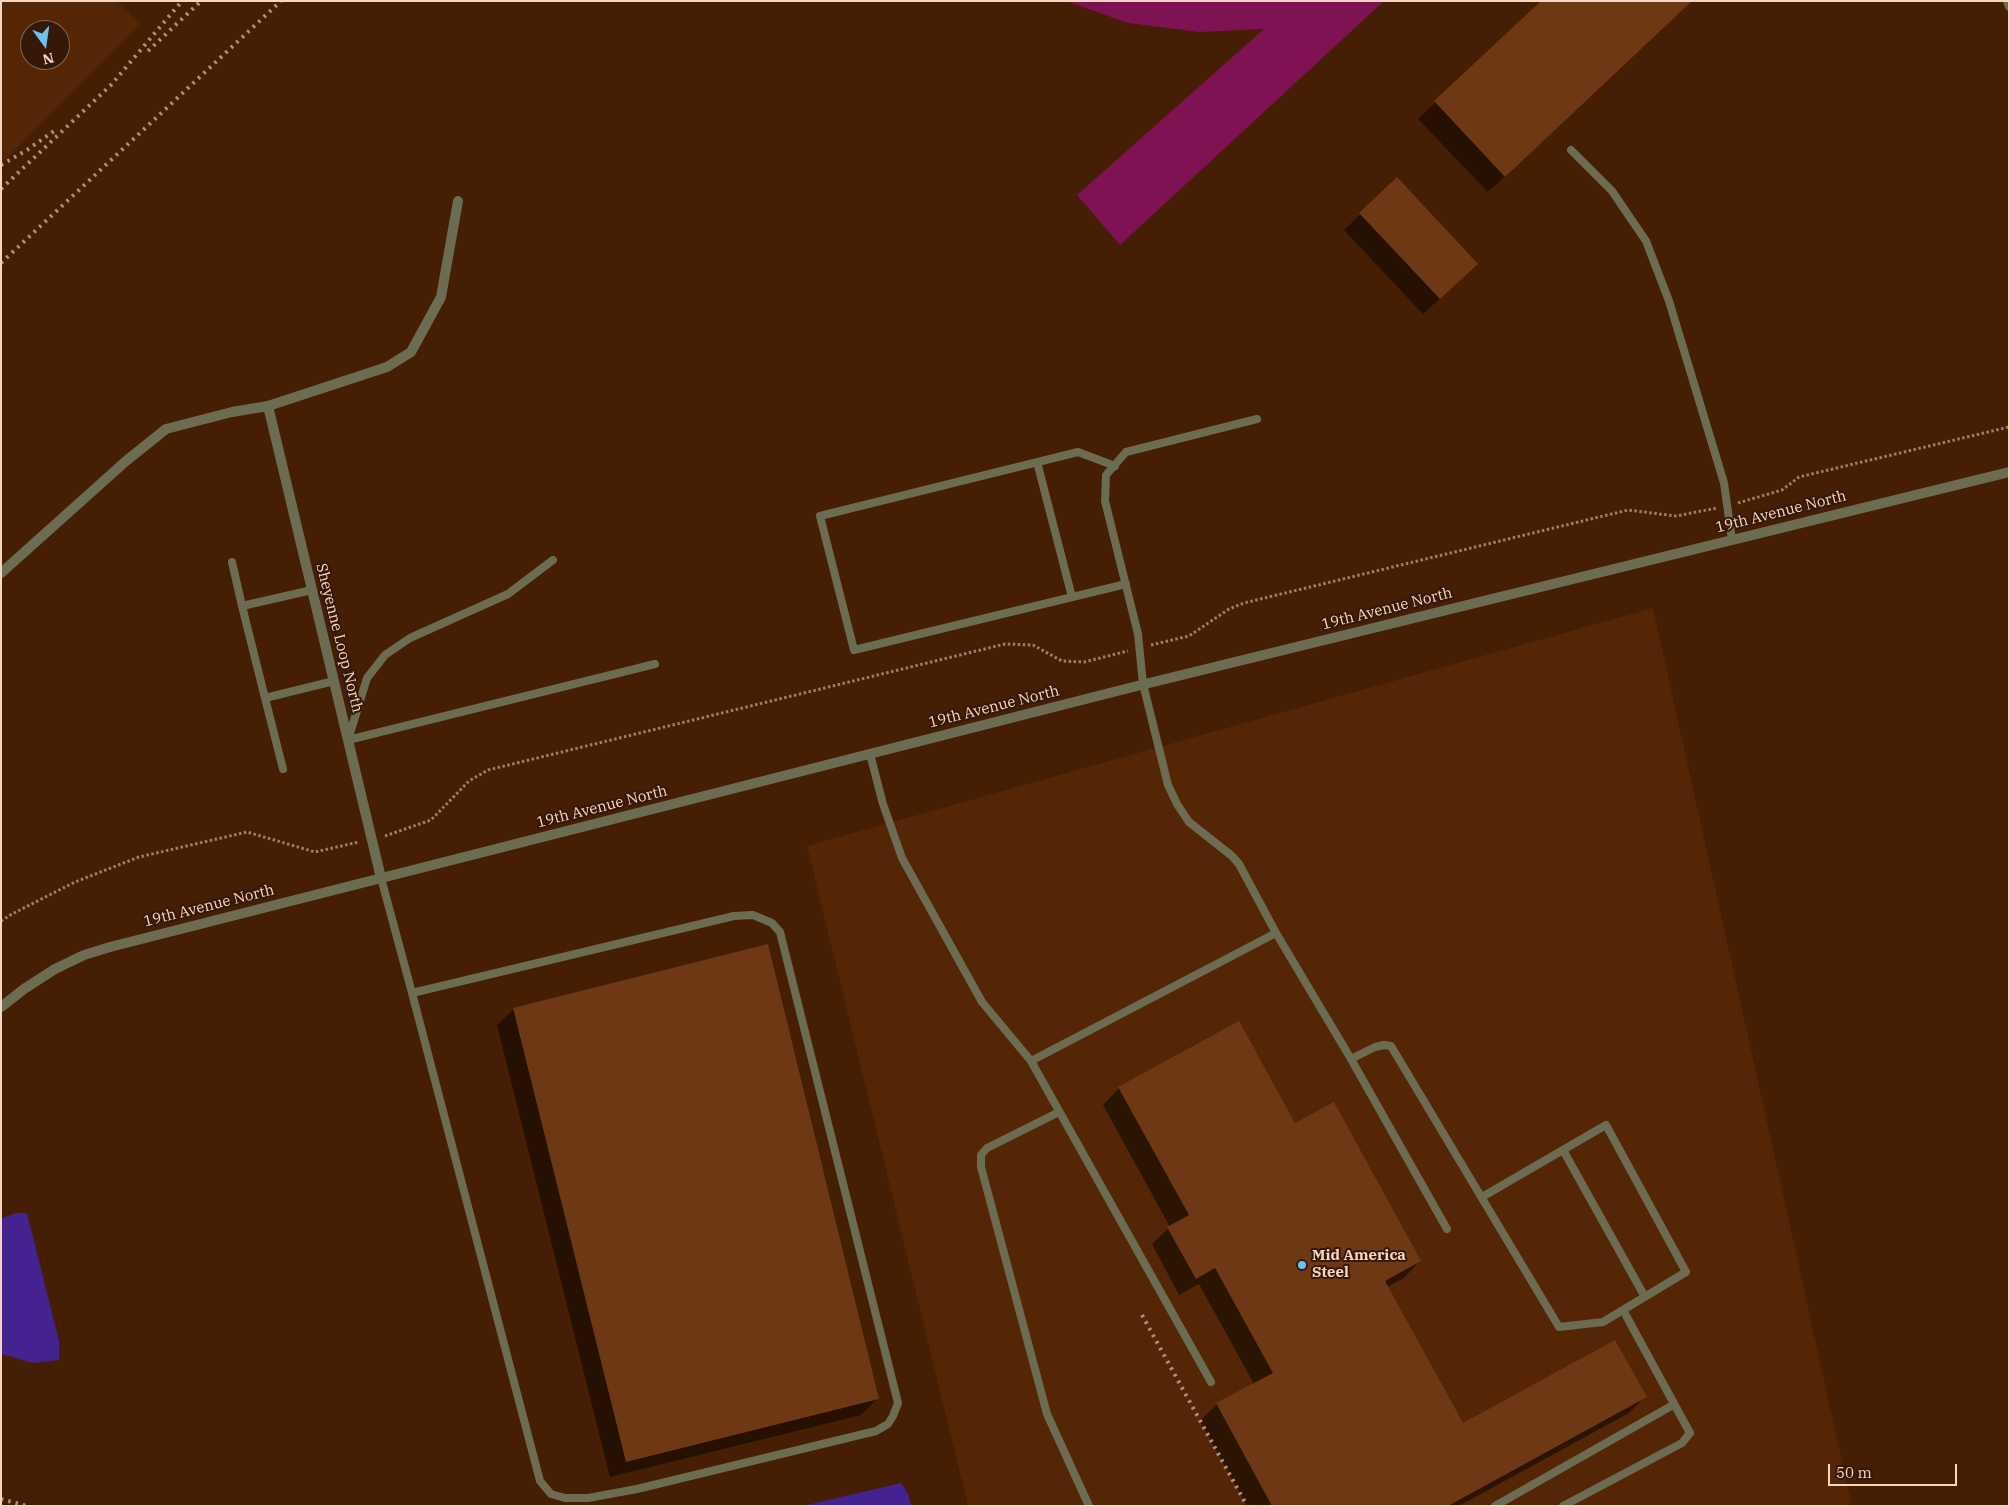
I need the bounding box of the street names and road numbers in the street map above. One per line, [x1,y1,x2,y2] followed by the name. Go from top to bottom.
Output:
[1714,487,1848,537] street label: 19th Avenue North
[312,562,366,714] street label: Sheyenne Loop North
[1320,584,1454,634] street label: 19th Avenue North
[927,682,1061,732] street label: 19th Avenue North
[535,782,669,832] street label: 19th Avenue North
[142,881,276,931] street label: 19th Avenue North

